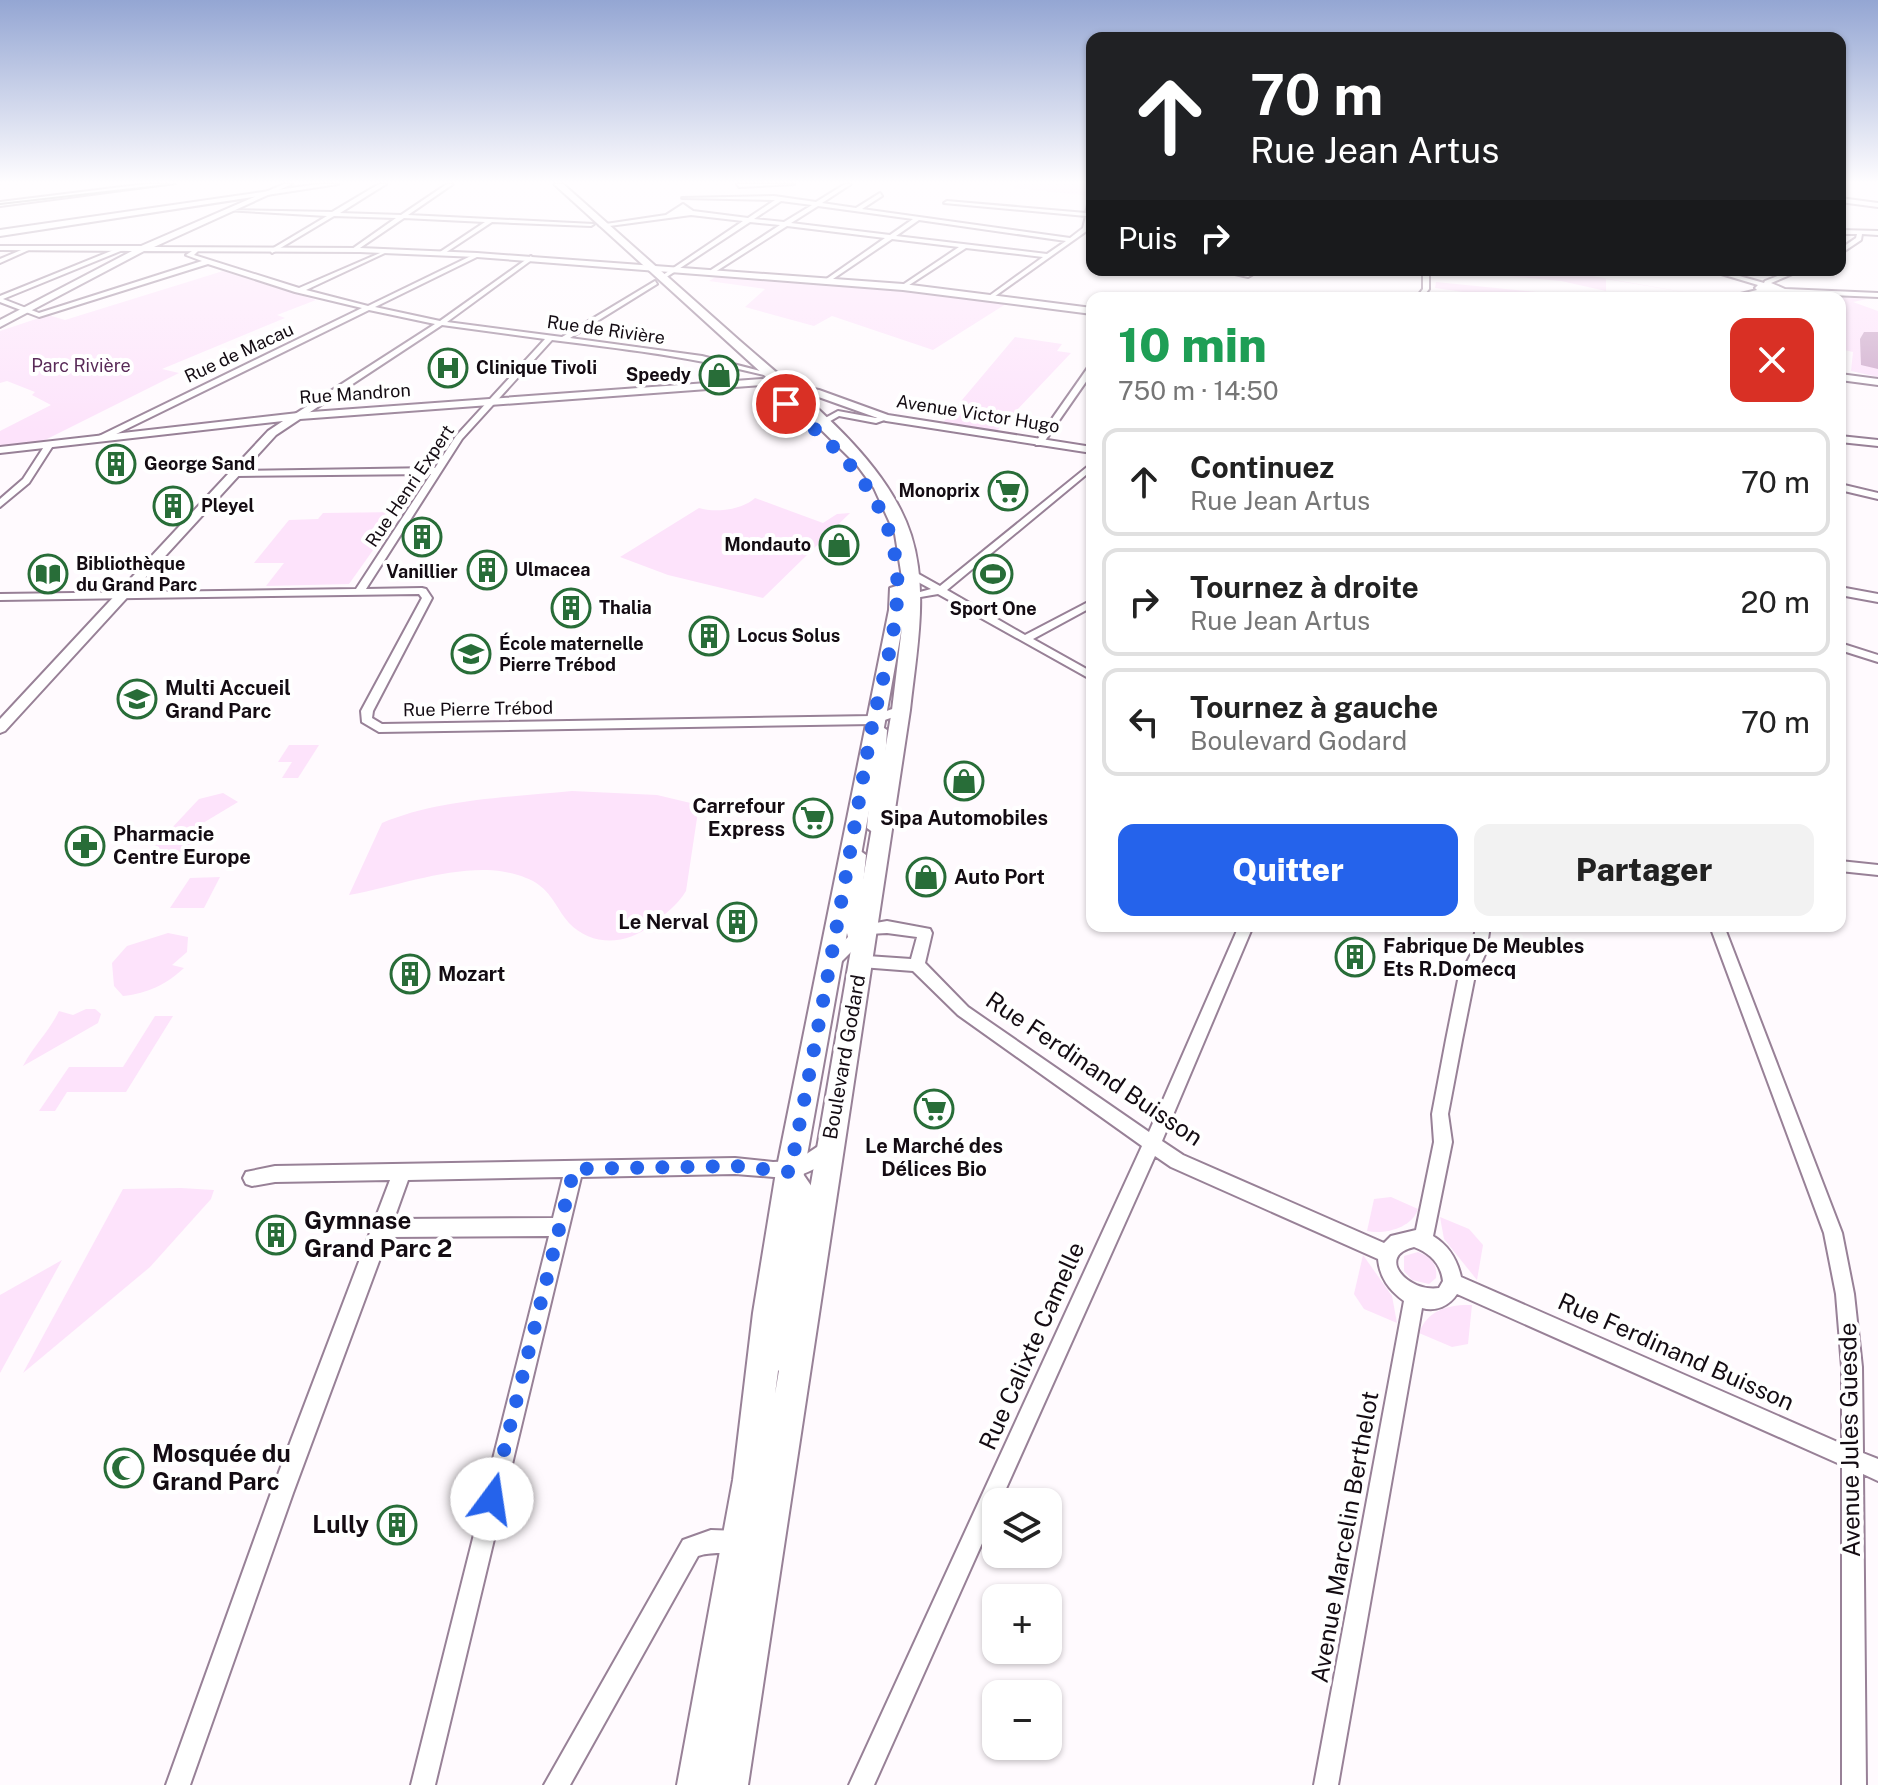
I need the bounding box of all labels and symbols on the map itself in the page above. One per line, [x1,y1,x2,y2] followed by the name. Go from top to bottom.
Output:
[546,311,667,348] street label: Rue de Rivière
[181,318,297,387] street label: Rue de Macau
[427,347,469,389] hospital icon: Clinique Tivoli
[698,354,740,396] shop icon: Speedy
[31,355,131,376] park label: Parc Rivière
[476,357,597,378] place label: Clinique Tivoli
[626,364,691,385] place label: Speedy
[752,370,820,438] pin
[299,379,411,408] street label: Rue Mandron
[895,390,1061,437] street label: Avenue Victor Hugo
[361,421,458,551] street label: Rue Henri Expert
[95,443,137,485] building icon: George Sand
[144,453,255,474] place label: George Sand
[987,470,1029,512] supermarket icon: Monoprix
[899,480,980,501] place label: Monoprix
[152,485,194,527] building icon: Pleyel
[201,495,254,516] place label: Pleyel
[401,516,443,558] building icon: Vanillier
[818,524,860,566] shop icon: Mondauto
[724,534,811,555] place label: Mondauto
[466,549,508,591] building icon: Ulmacea
[27,553,69,595] library icon: Bibliothèque du Grand Parc
[76,553,198,595] place label: Bibliothèque du Grand Parc
[972,553,1014,595] sports icon: Sport One
[515,559,590,580] place label: Ulmacea
[386,561,458,582] place label: Vanillier
[550,587,592,629] building icon: Thalia
[599,597,652,618] place label: Thalia
[949,598,1037,619] place label: Sport One
[688,615,730,657] building icon: Locus Solus
[737,625,840,646] place label: Locus Solus
[499,632,644,675] place label: École maternelle Pierre Trébod
[450,633,492,675] school or university icon: École maternelle Pierre Trébod
[165,676,291,723] place label: Multi Accueil Grand Parc
[116,678,158,720] school or university icon: Multi Accueil Grand Parc
[403,697,553,720] street label: Rue Pierre Trébod
[943,760,985,802] shop icon: Sipa Automobiles
[692,794,785,841] place label: Carrefour Express
[792,797,834,839] supermarket icon: Carrefour Express
[880,806,1048,830] place label: Sipa Automobiles
[113,822,251,869] place label: Pharmacie Centre Europe
[64,825,106,867] pharmacy icon: Pharmacie Centre Europe
[905,856,947,898] shop icon: Auto Port
[954,865,1045,889] place label: Auto Port
[716,901,758,943] building icon: Le Nerval
[618,910,709,934] place label: Le Nerval
[1383,934,1584,981] place label: Fabrique De Meubles Ets R.Domecq
[1334,936,1376,978] building icon: Fabrique De Meubles Ets R.Domecq
[389,953,431,995] building icon: Mozart
[438,962,505,986] place label: Mozart
[818,973,870,1141] street label: Boulevard Godard
[981,985,1208,1151] street label: Rue Ferdinand Buisson
[913,1088,955,1130] supermarket icon: Le Marché des Délices Bio
[865,1134,1003,1181] place label: Le Marché des Délices Bio
[304,1206,452,1262] place label: Gymnase Grand Parc 2
[255,1214,297,1256] building icon: Gymnase Grand Parc 2
[973,1237,1090,1454] street label: Rue Calixte Camelle
[1554,1286,1799,1416] street label: Rue Ferdinand Buisson
[1833,1322,1865,1558] street label: Avenue Jules Guesde
[1305,1389,1383,1685] street label: Avenue Marcelin Berthelot
[152,1439,291,1495] place label: Mosquée du Grand Parc
[103,1447,145,1489] mosque icon: Mosquée du Grand Parc
[450,1457,534,1541] position arrow
[376,1504,418,1546] building icon: Lully
[312,1510,369,1538] place label: Lully

